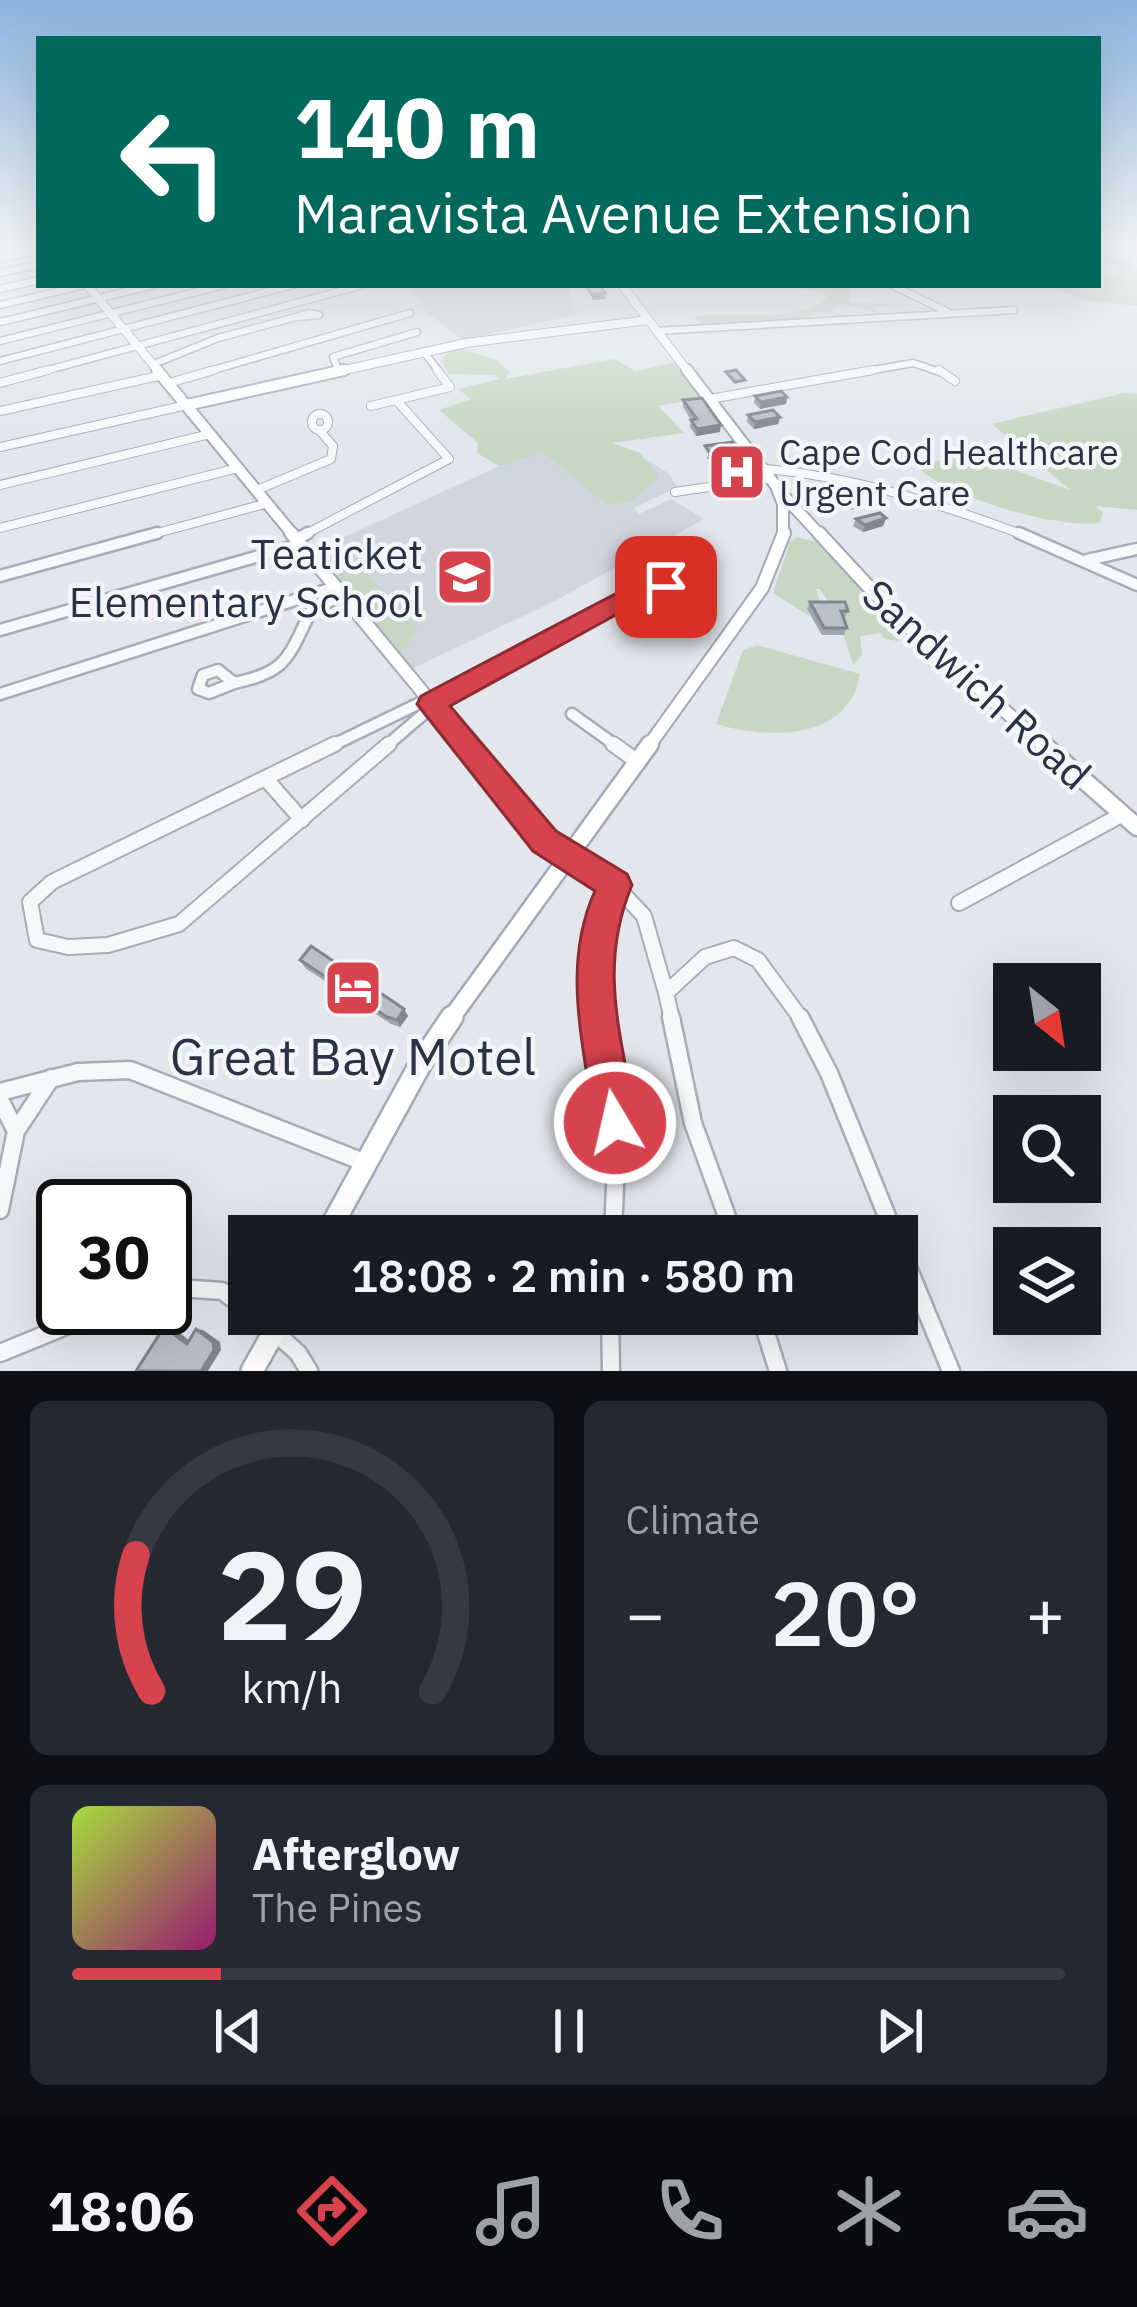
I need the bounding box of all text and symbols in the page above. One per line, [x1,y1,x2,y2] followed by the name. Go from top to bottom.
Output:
[294,72,540,181] text: 140 m
[96,84,252,240] icon: left
[294,178,973,248] text: Maravista Avenue Extension
[779,428,1119,516] place label: Cape Cod Healthcare Urgent Care
[706,441,768,503] hospital icon: Cape Cod Healthcare Urgent Care
[69,526,423,629] place label: Teaticket Elementary School
[615,536,717,638] pin
[434,546,496,608] school or university icon: Teaticket Elementary School
[633,554,699,620] icon: arrive
[851,567,1103,801] street label: Sandwich Road
[322,957,384,1019] hotel icon: Great Bay Motel
[993,963,1101,1071] north arrow
[993,963,1101,1335] map controls
[170,1023,536,1089] place label: Great Bay Motel
[552,1060,678,1186] position arrow
[993,1095,1101,1203] button: search
[36,1179,192,1335] speed limit sign: 30
[993,1227,1101,1335] button: layers
[351,1246,795,1304] text: 18:08 · 2 min · 580 m
[626,1494,760,1545] text: Climate
[217,1512,367,1674] text: 29
[770,1554,920,1671] text: 20°
[626,1570,665,1656] text: −
[1025,1570,1065,1656] text: +
[241,1659,342,1715] text: km/h
[252,1824,460,1882] text: Afterglow
[252,1882,423,1933] text: The Pines
[205,1998,271,2064] icon: previous
[536,1998,602,2064] icon: pause
[867,1998,933,2064] icon: next
[290,2169,374,2253] icon: directions
[469,2169,553,2253] icon: music
[648,2169,732,2253] icon: phone
[827,2169,911,2253] icon: climate
[1005,2169,1089,2253] icon: car
[47,2176,195,2246] text: 18:06

